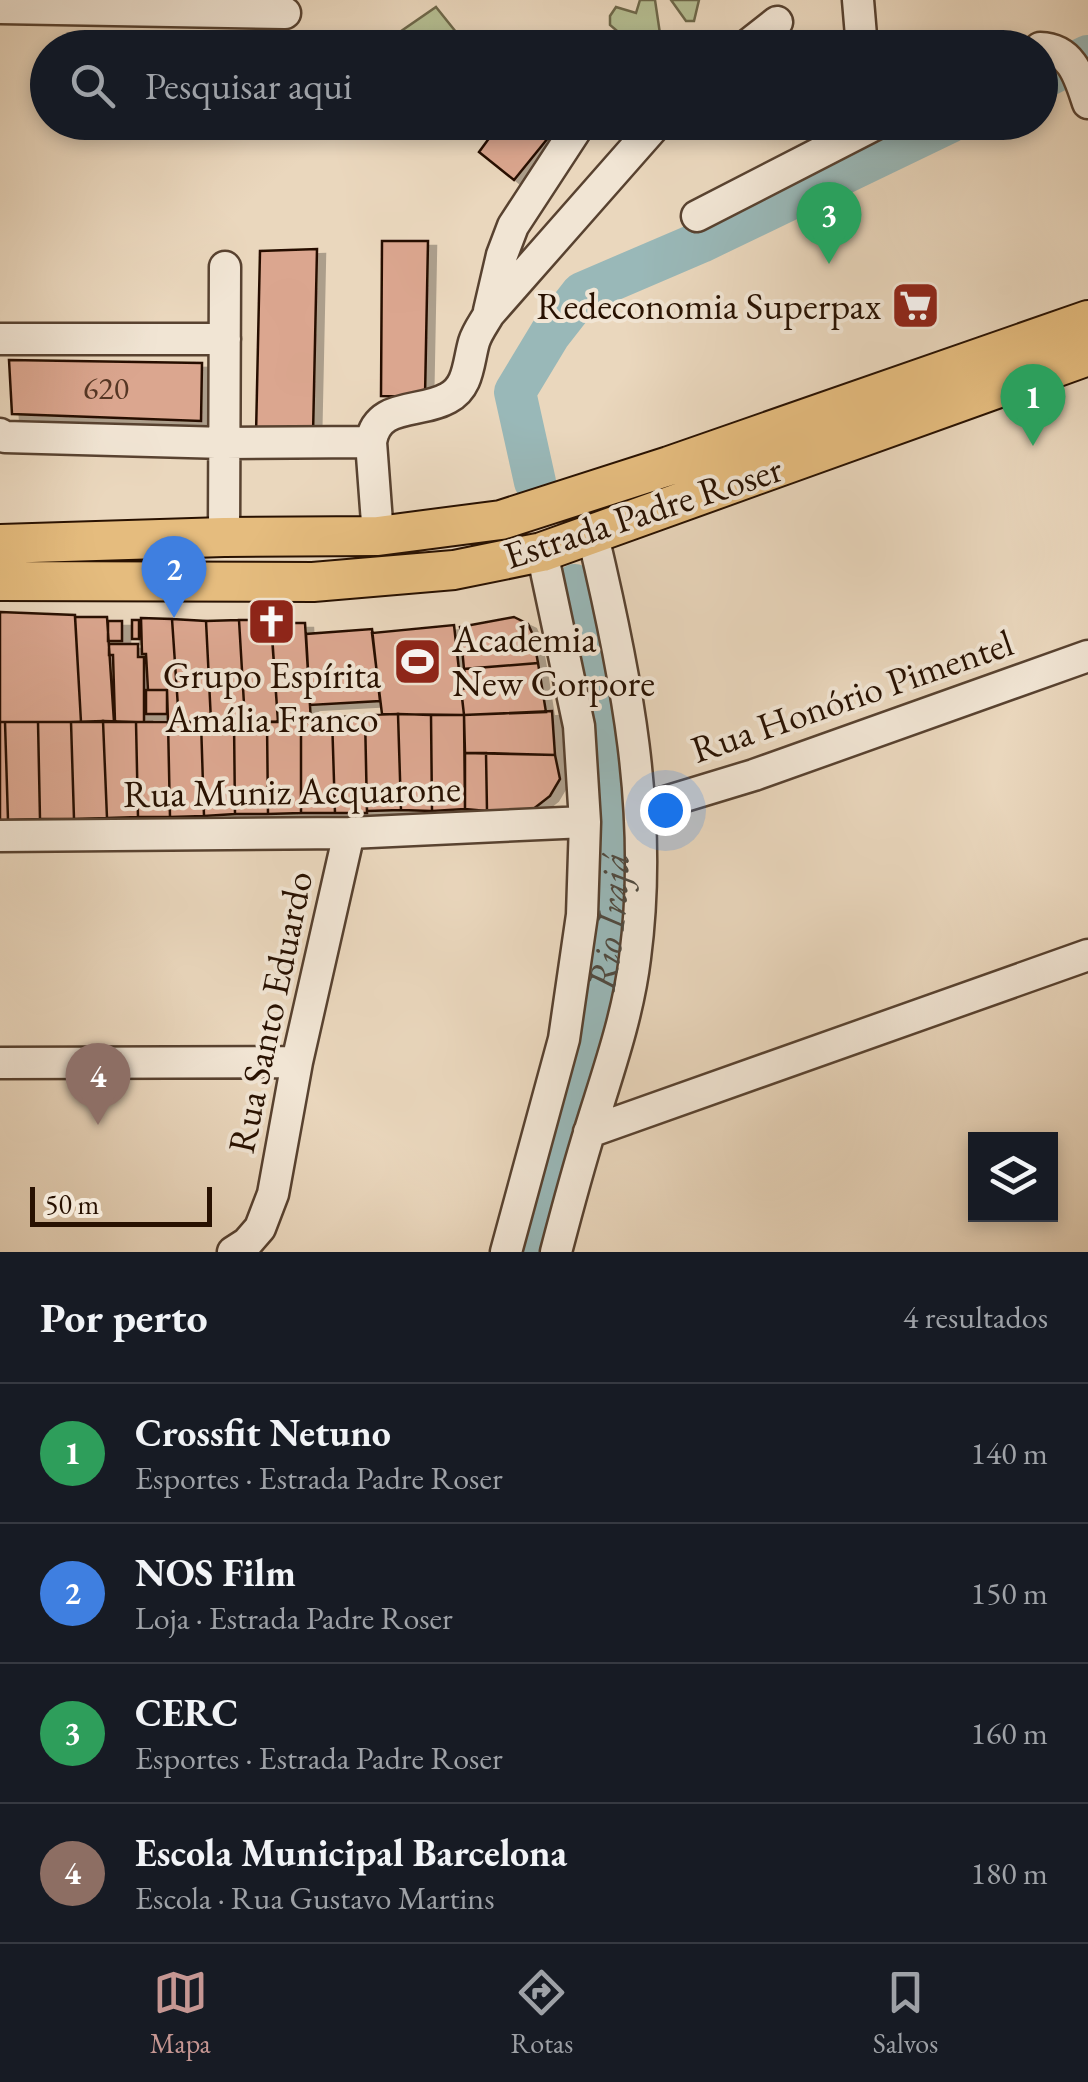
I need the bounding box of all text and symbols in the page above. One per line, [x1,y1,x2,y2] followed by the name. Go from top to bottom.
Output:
[30,30,1058,140] search box
[65,58,120,113] icon: search
[145,61,352,110] text: Pesquisar aqui
[796,182,862,264] pin: 3
[890,280,942,332] supermarket icon: Redeconomia Superpax
[536,281,882,330] place label: Redeconomia Superpax
[1000,364,1066,446] pin: 1
[83,367,129,409] house number: 620
[497,443,788,580] street label: Estrada Padre Roser
[142,536,206,618] pin: 2
[246,595,298,647] church icon: Grupo Espírita Amália Franco
[451,614,655,707] place label: Academia New Corpore
[684,617,1019,774] street label: Rua Honório Pimentel
[391,635,443,687] sports icon: Academia New Corpore
[163,650,382,743] place label: Grupo Espírita Amália Franco
[123,763,461,818] street label: Rua Muniz Acquarone
[640,785,691,836] your location
[575,852,641,995] water label: Rio Irajá
[216,867,323,1157] street label: Rua Santo Eduardo
[66,1042,130,1125] pin: 4
[968,1132,1058,1222] map controls
[968,1132,1058,1222] button: layers
[30,1182,212,1226] scale bar
[45,1186,99,1222] text: 50 m
[40,1290,208,1345] text: Por perto
[903,1296,1048,1338] text: 4 resultados
[135,1408,391,1457] text: Crossfit Netuno
[64,1432,81,1474] text: 1
[971,1432,1048,1474] text: 140 m
[135,1457,503,1499] text: Esportes · Estrada Padre Roser
[135,1548,296,1597] text: NOS Film
[64,1572,81,1614] text: 2
[971,1572,1048,1614] text: 150 m
[135,1597,453,1639] text: Loja · Estrada Padre Roser
[135,1688,239,1737] text: CERC
[64,1712,81,1754] text: 3
[971,1712,1048,1754] text: 160 m
[135,1737,503,1779] text: Esportes · Estrada Padre Roser
[135,1828,567,1877] text: Escola Municipal Barcelona
[64,1852,81,1894] text: 4
[971,1852,1048,1894] text: 180 m
[135,1877,495,1919] text: Escola · Rua Gustavo Martins
[150,1965,211,2061] tab: Mapa
[510,1965,573,2061] tab: Rotas
[873,1965,938,2061] tab: Salvos

